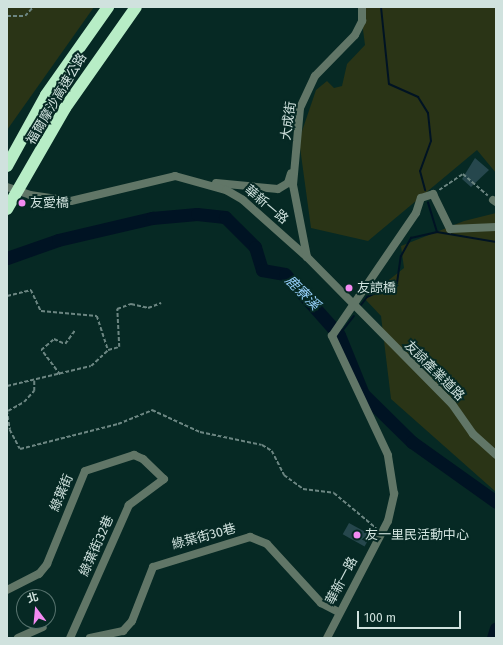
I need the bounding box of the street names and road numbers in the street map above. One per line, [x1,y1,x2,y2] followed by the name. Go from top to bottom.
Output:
[24,50,90,148] street label: 福爾摩沙高速公路
[279,101,299,141] street label: 大成街
[241,182,291,228] street label: 華新一路
[401,338,467,404] street label: 友諒產業道路
[47,472,77,514] street label: 綠葉街
[77,513,117,579] street label: 綠葉街32巷
[170,521,238,553] street label: 綠葉街30巷
[323,554,361,608] street label: 華新一路

